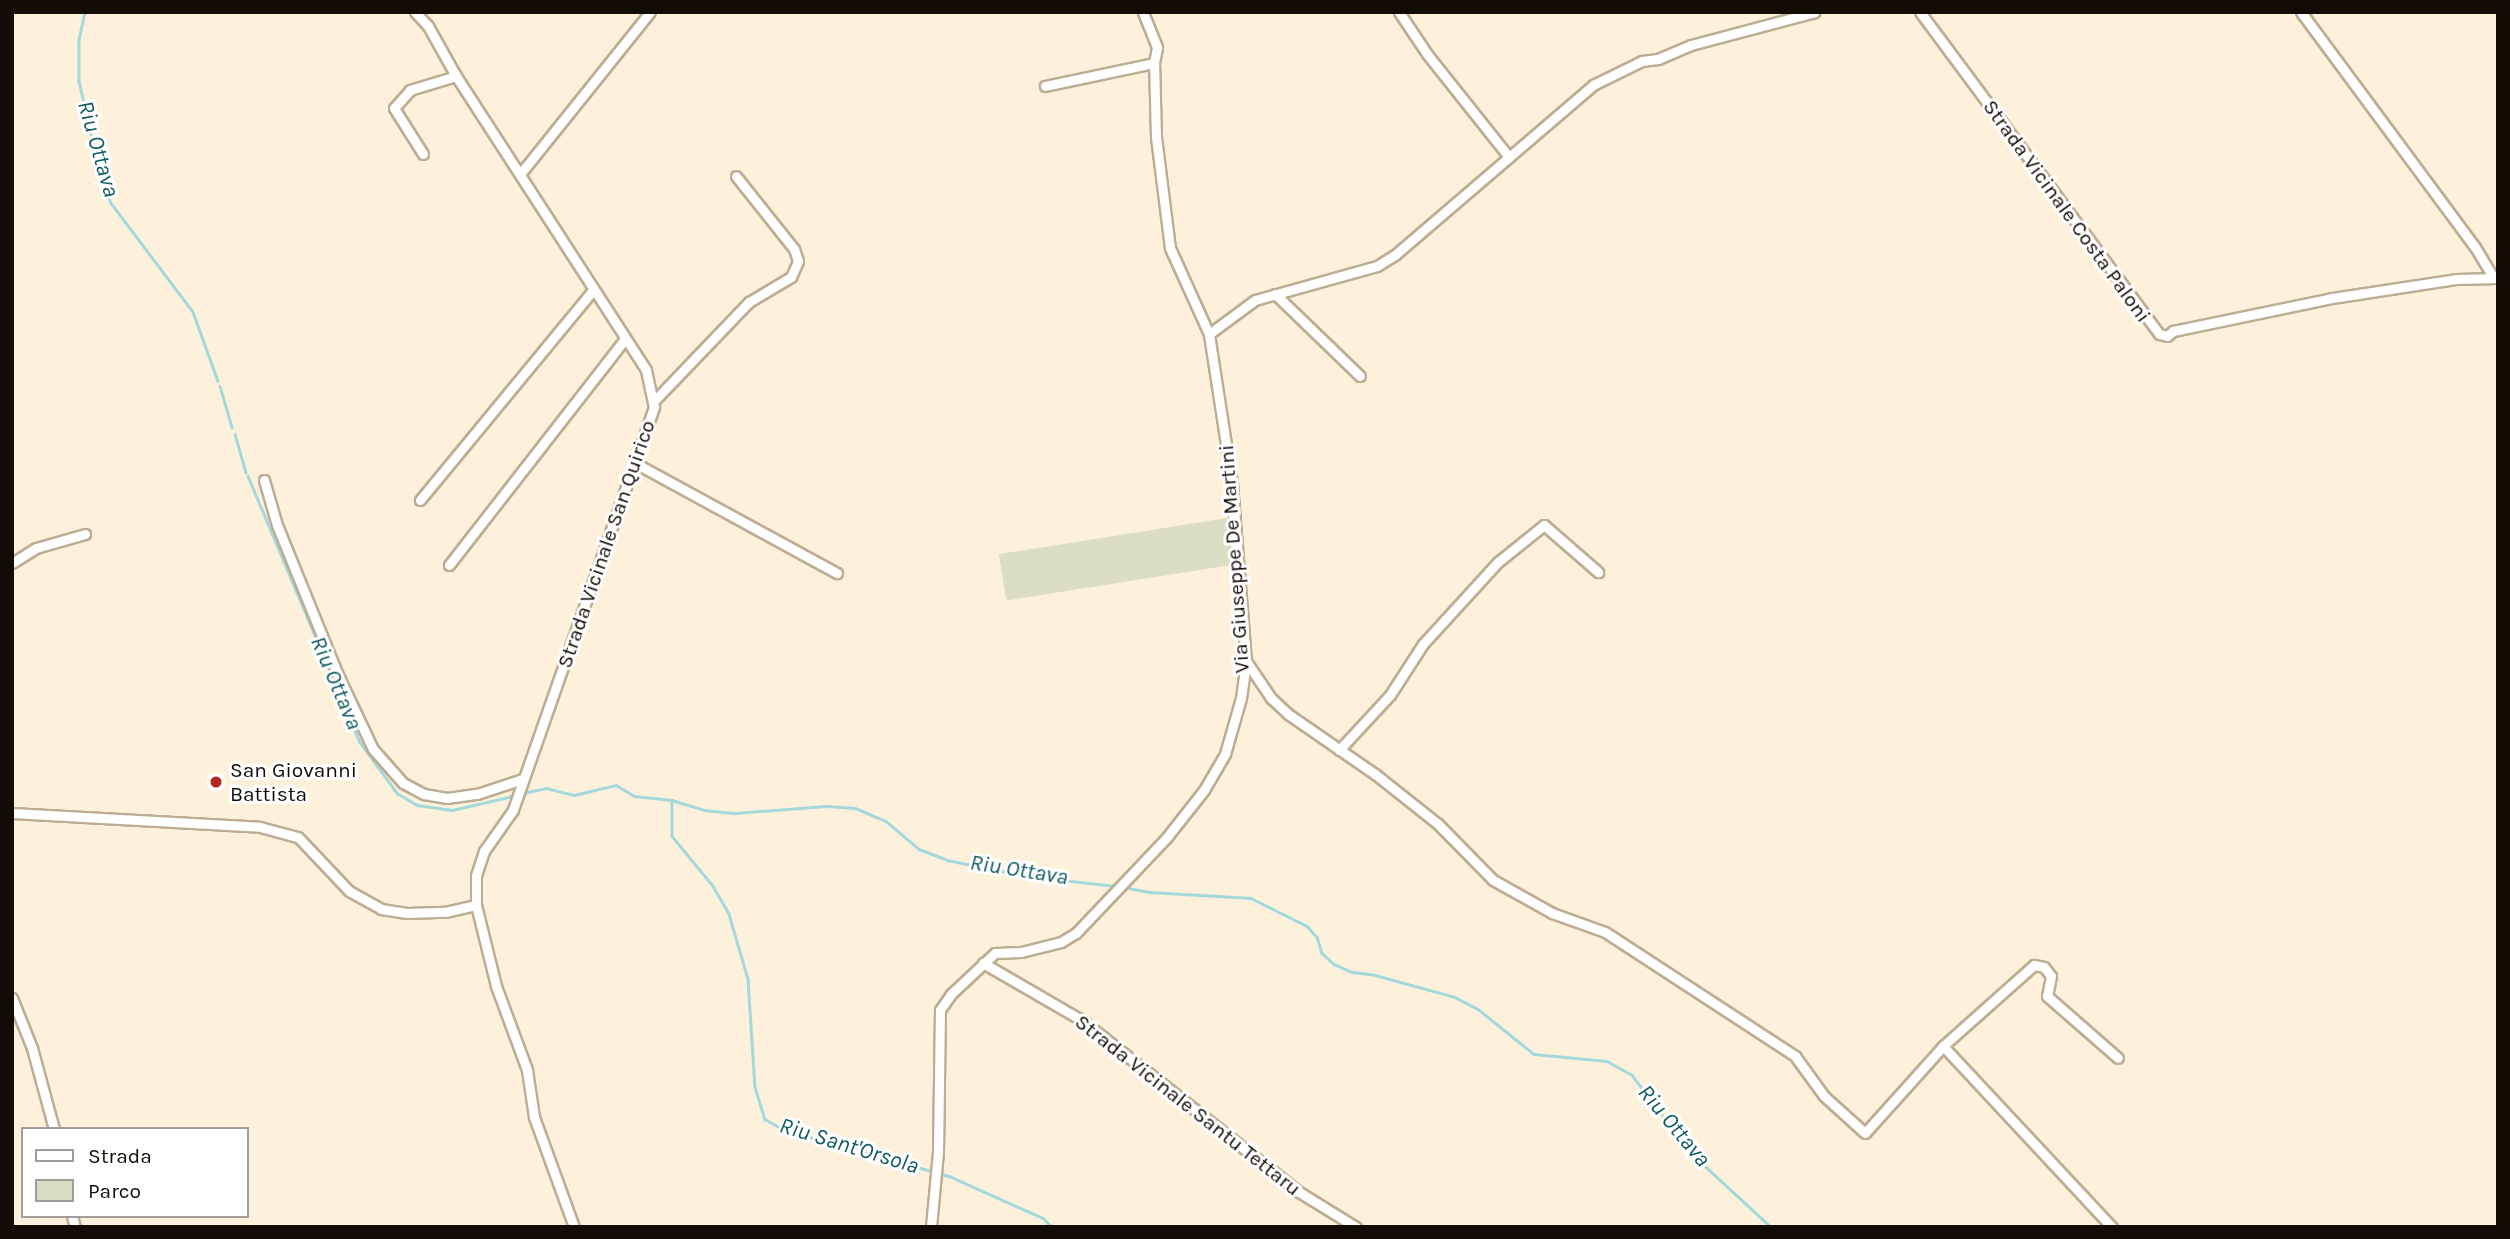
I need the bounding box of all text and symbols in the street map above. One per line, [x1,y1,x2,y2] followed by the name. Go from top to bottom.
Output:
[1978,95,2156,327] street label: Strada Vicinale Costa Paloni
[71,98,125,200] water label: Riu Ottava
[552,417,660,671] street label: Strada Vicinale San Quirico
[1213,444,1255,674] street label: Via Giuseppe De Martini
[304,632,368,734] water label: Riu Ottava
[230,757,357,807] place label: San Giovanni Battista
[208,774,224,790] marker: San Giovanni Battista
[968,849,1070,891] water label: Riu Ottava
[1070,1009,1306,1201] street label: Strada Vicinale Santu Tettaru
[1632,1079,1716,1173] water label: Riu Ottava
[776,1112,922,1180] water label: Riu Sant'Orsola
[21,1127,248,1218] legend
[88,1144,152,1168] text: Strada
[88,1179,141,1203] text: Parco

